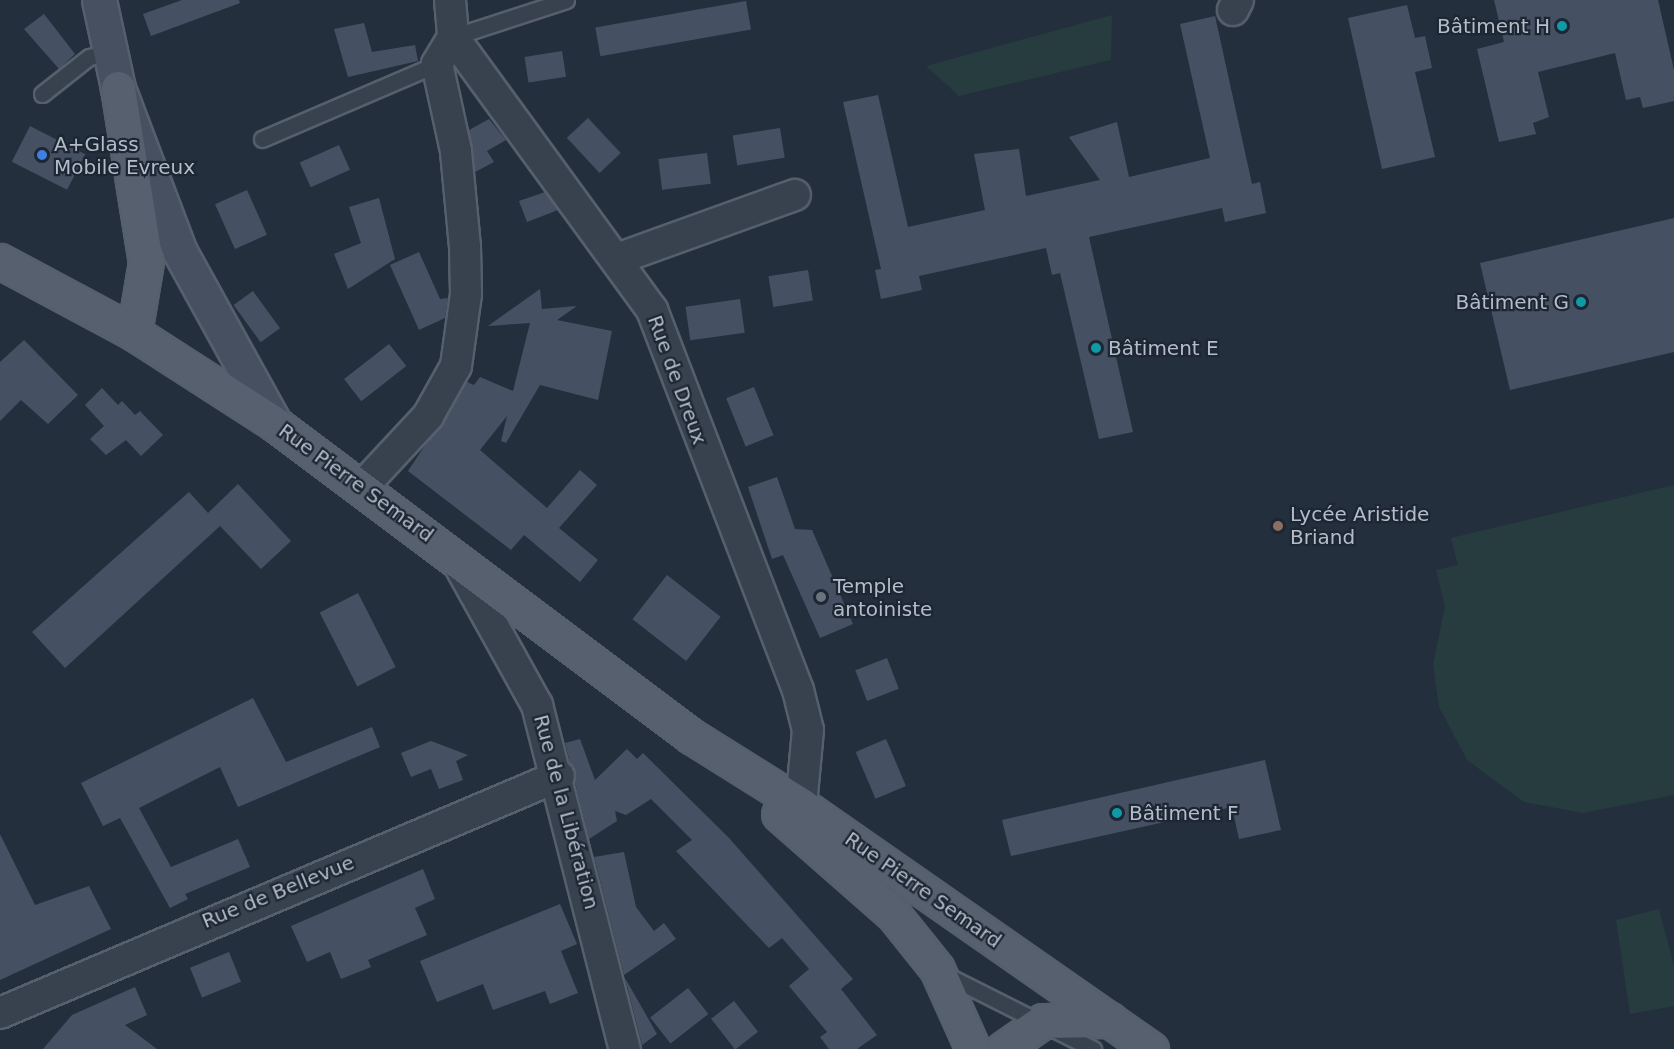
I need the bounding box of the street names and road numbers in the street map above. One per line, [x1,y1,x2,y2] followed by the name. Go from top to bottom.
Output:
[643,312,711,448] street label: Rue de Dreux
[274,419,438,547] street label: Rue Pierre Semard
[528,712,604,912] street label: Rue de la Libération
[840,827,1006,953] street label: Rue Pierre Semard
[198,851,358,933] street label: Rue de Bellevue

